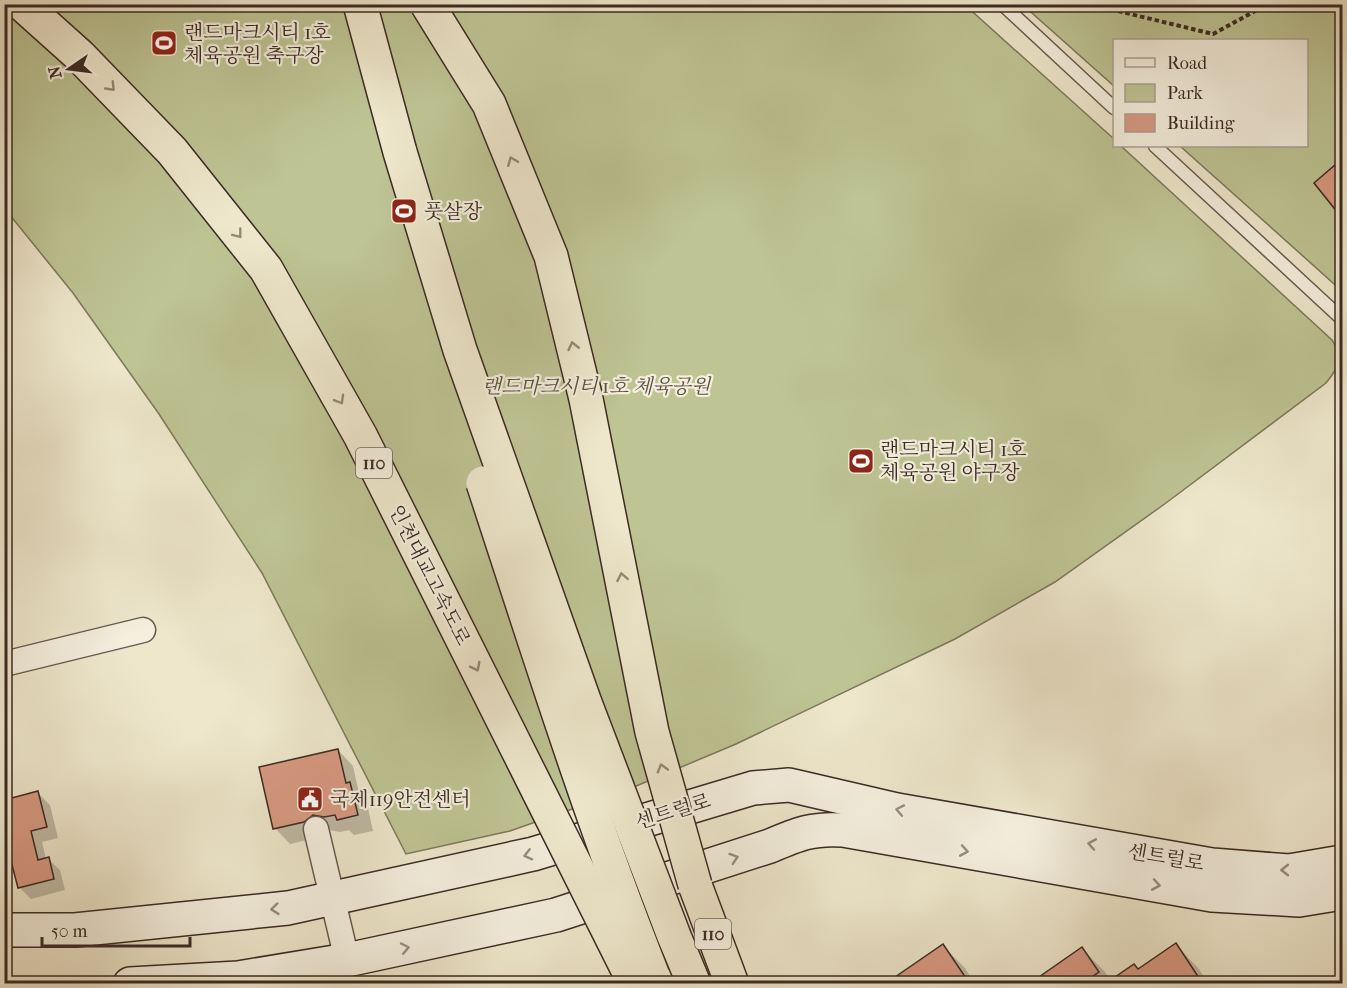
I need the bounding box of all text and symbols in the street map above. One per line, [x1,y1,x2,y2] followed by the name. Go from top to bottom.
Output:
[184,21,331,67] place label: 랜드마크시티 1호 체육공원 축구장
[149,28,179,58] sports icon: 랜드마크시티 1호 체육공원 축구장
[39,39,99,99] north arrow
[1113,39,1308,147] legend
[1167,53,1207,74] text: Road
[44,63,66,81] text: N
[103,80,114,91] one-way arrow
[1167,83,1204,104] text: Park
[1167,113,1235,134] text: Building
[507,156,519,167] one-way arrow
[389,196,419,226] sports icon: 풋살장
[424,200,483,223] place label: 풋살장
[231,228,242,239] one-way arrow
[567,341,580,351] one-way arrow
[482,375,712,398] park label: 랜드마크시티 1호 체육공원
[333,394,344,404] one-way arrow
[880,438,1027,484] place label: 랜드마크시티 1호 체육공원 야구장
[846,446,876,476] sports icon: 랜드마크시티 1호 체육공원 야구장
[356,448,392,478] road number: 110
[384,501,475,649] street label: 인천대교고속도로
[616,573,629,583] one-way arrow
[469,661,481,672] one-way arrow
[657,763,669,774] one-way arrow
[295,784,325,814] public building icon: 국제119안전센터
[330,788,471,811] place label: 국제119안전센터
[633,789,713,834] street label: 센트럴로
[895,804,905,817] one-way arrow
[1087,838,1097,851] one-way arrow
[1126,839,1206,876] street label: 센트럴로
[959,844,969,857] one-way arrow
[524,847,534,860] one-way arrow
[728,853,739,865] one-way arrow
[1280,864,1289,876] one-way arrow
[1151,878,1161,891] one-way arrow
[271,903,280,915] one-way arrow
[42,910,190,948] scale bar
[695,919,731,949] road number: 110
[51,921,88,942] text: 50 m
[399,942,409,955] one-way arrow

